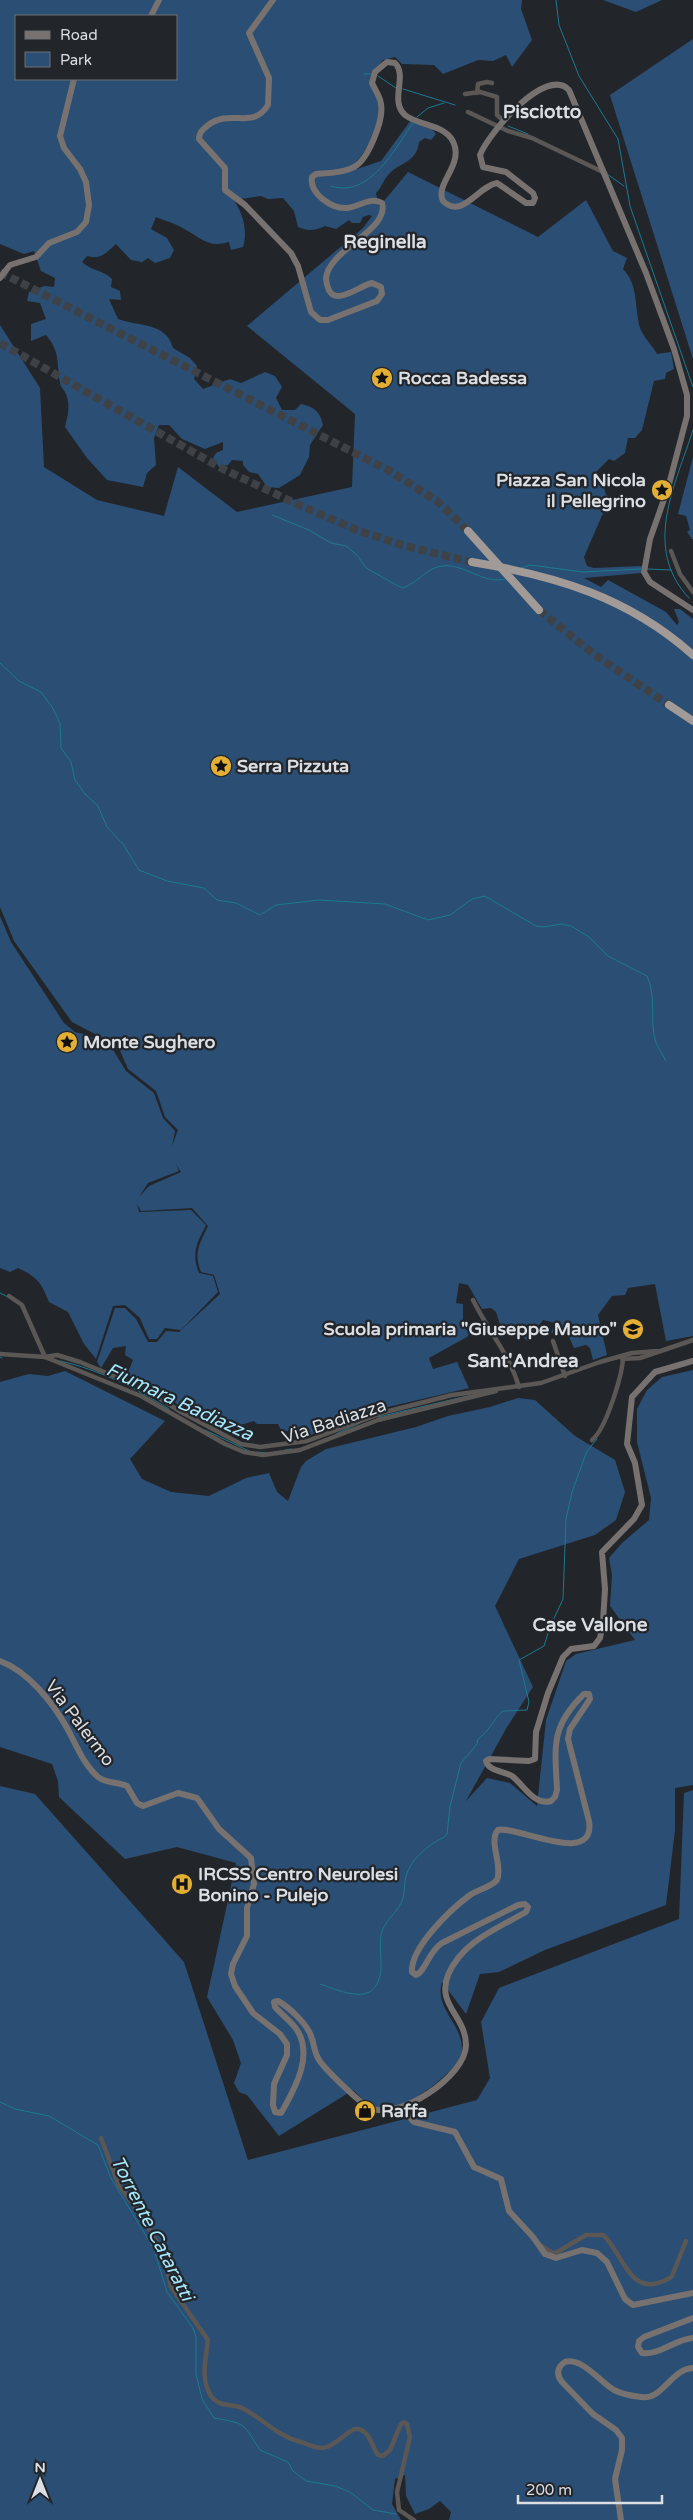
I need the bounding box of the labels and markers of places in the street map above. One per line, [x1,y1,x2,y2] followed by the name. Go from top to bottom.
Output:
[370,366,394,390] place icon: Rocca Badessa
[398,367,527,389] place label: Rocca Badessa
[496,469,646,512] place label: Piazza San Nicola il Pellegrino
[650,478,674,502] place icon: Piazza San Nicola il Pellegrino
[209,754,233,778] place icon: Serra Pizzuta
[237,755,349,777] place label: Serra Pizzuta
[55,1030,79,1054] place icon: Monte Sughero
[83,1031,215,1053] place label: Monte Sughero
[621,1317,645,1341] school or university icon: Scuola primaria "Giuseppe Mauro"
[324,1318,617,1340] place label: Scuola primaria "Giuseppe Mauro"
[198,1863,398,1906] place label: IRCSS Centro Neurolesi Bonino - Pulejo
[170,1872,194,1896] hospital icon: IRCSS Centro Neurolesi Bonino - Pulejo
[353,2099,377,2123] shop icon: Raffa
[381,2100,427,2122] place label: Raffa

